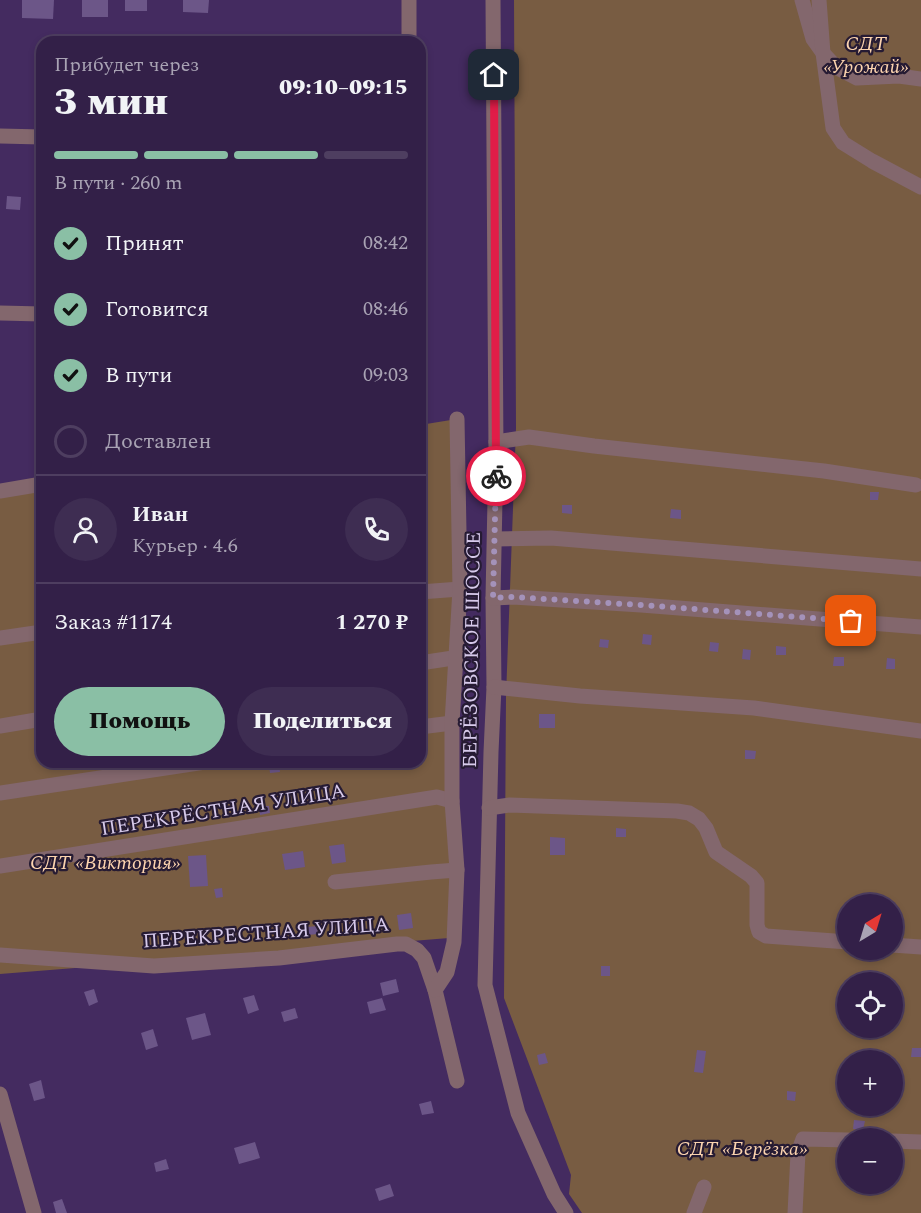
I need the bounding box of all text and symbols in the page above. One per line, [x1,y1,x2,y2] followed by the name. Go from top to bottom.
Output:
[824,29,909,82] park label: СДТ «Урожай»
[468,49,519,100] pin
[54,50,199,80] text: Прибудет через
[477,58,510,91] icon: home
[279,71,408,104] text: 09:10–09:15
[54,73,168,132] text: 3 мин
[54,168,182,198] text: В пути · 260 m
[54,227,87,260] icon: check
[105,227,184,260] text: Принят
[363,228,408,258] text: 08:42
[54,293,87,326] icon: check
[105,293,209,326] text: Готовится
[363,294,408,324] text: 08:46
[54,359,87,392] icon: check
[105,359,172,392] text: В пути
[363,360,408,390] text: 09:03
[105,425,212,458] text: Доставлен
[466,446,526,506] courier
[480,460,513,493] icon: bike
[54,498,117,561] button: person
[132,498,188,531] text: Иван
[345,498,408,561] button: phone
[132,531,238,561] text: Курьер · 4.6
[455,532,489,768] street label: БЕРЁЗОВСКОЕ ШОССЕ
[825,595,876,646] pin
[834,604,867,637] icon: bag
[54,606,172,639] text: Заказ #1174
[335,606,408,639] text: 1 270 ₽
[54,687,225,756] button: Помощь
[237,687,408,756] button: Поделиться
[99,776,347,844] street label: ПЕРЕКРЁСТНАЯ УЛИЦА
[30,848,181,878] park label: СДТ «Виктория»
[837,894,903,960] north arrow
[837,894,903,1194] map controls
[142,909,390,957] street label: ПЕРЕКРЕСТНАЯ УЛИЦА
[837,972,903,1038] button: locate
[837,1050,903,1116] button: +
[837,1128,903,1194] button: −
[677,1134,808,1164] park label: СДТ «Берёзка»

